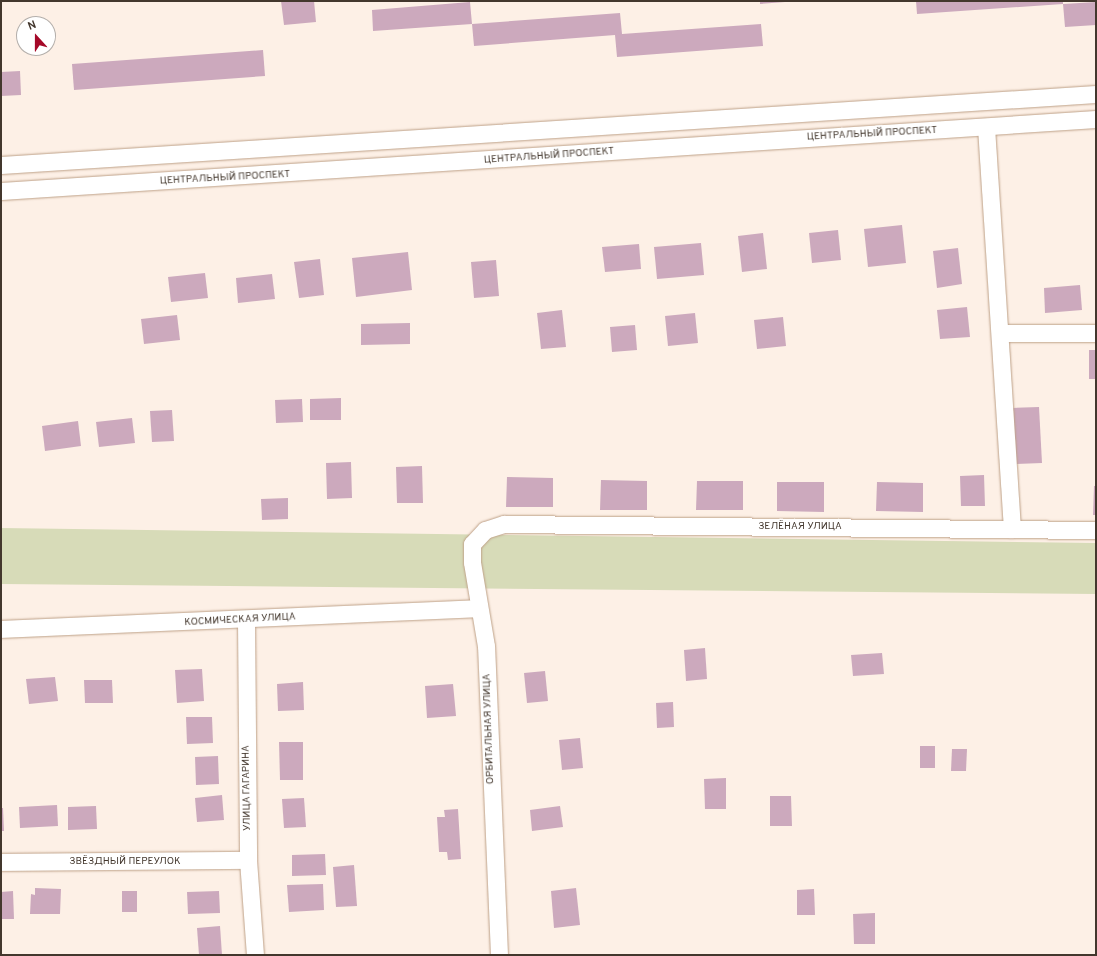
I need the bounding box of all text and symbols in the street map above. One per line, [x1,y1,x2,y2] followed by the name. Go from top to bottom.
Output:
[16,16,56,56] north arrow
[26,18,38,34] text: N
[806,125,938,143] street label: ЦЕНТРАЛЬНЫЙ ПРОСПЕКТ
[483,145,615,167] street label: ЦЕНТРАЛЬНЫЙ ПРОСПЕКТ
[159,169,291,187] street label: ЦЕНТРАЛЬНЫЙ ПРОСПЕКТ
[758,521,842,533] street label: ЗЕЛЁНАЯ УЛИЦА
[184,611,296,629] street label: КОСМИЧЕСКАЯ УЛИЦА
[481,674,497,784] street label: ОРБИТАЛЬНАЯ УЛИЦА
[240,745,254,831] street label: УЛИЦА ГАГАРИНА
[69,856,181,868] street label: ЗВЁЗДНЫЙ ПЕРЕУЛОК

